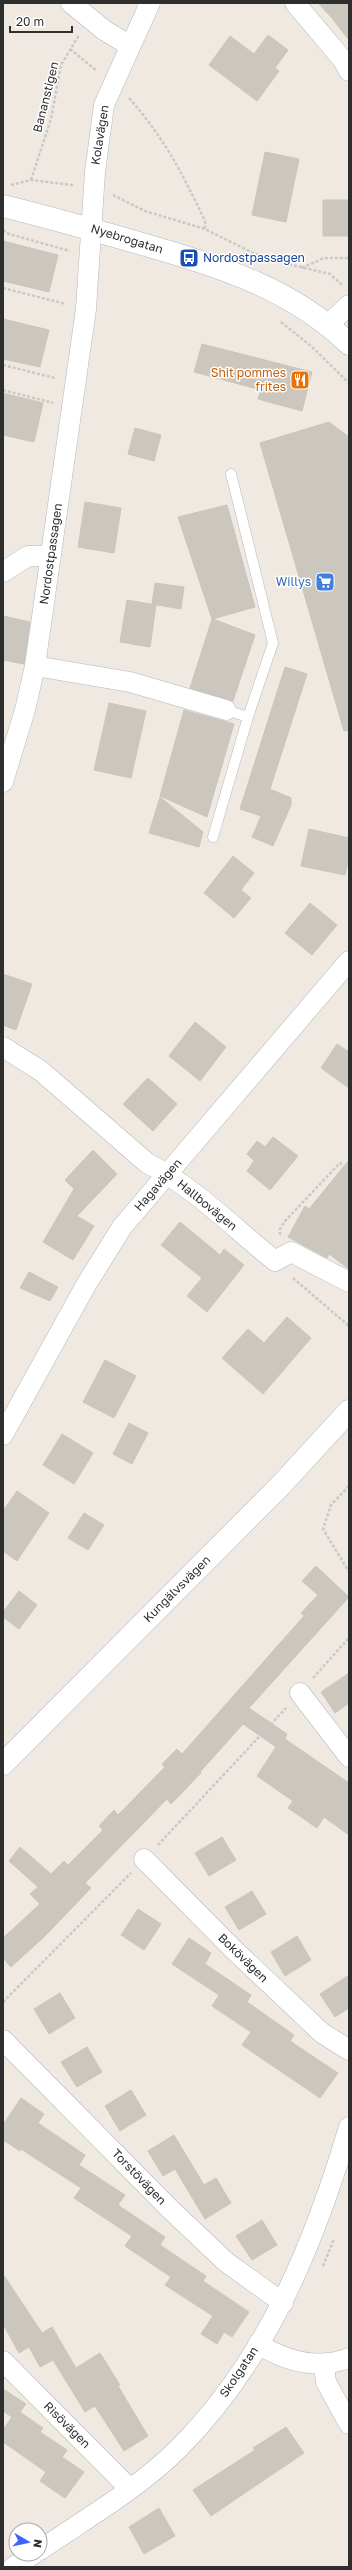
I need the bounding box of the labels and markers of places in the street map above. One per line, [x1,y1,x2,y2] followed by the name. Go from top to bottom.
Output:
[178,247,200,269] bus stop icon: Nordostpassagen
[203,250,305,265] place label: Nordostpassagen
[211,365,286,394] place label: Shit pommes frites
[289,369,311,391] restaurant icon: Shit pommes frites
[314,571,336,593] supermarket icon: Willys
[276,574,311,589] place label: Willys

